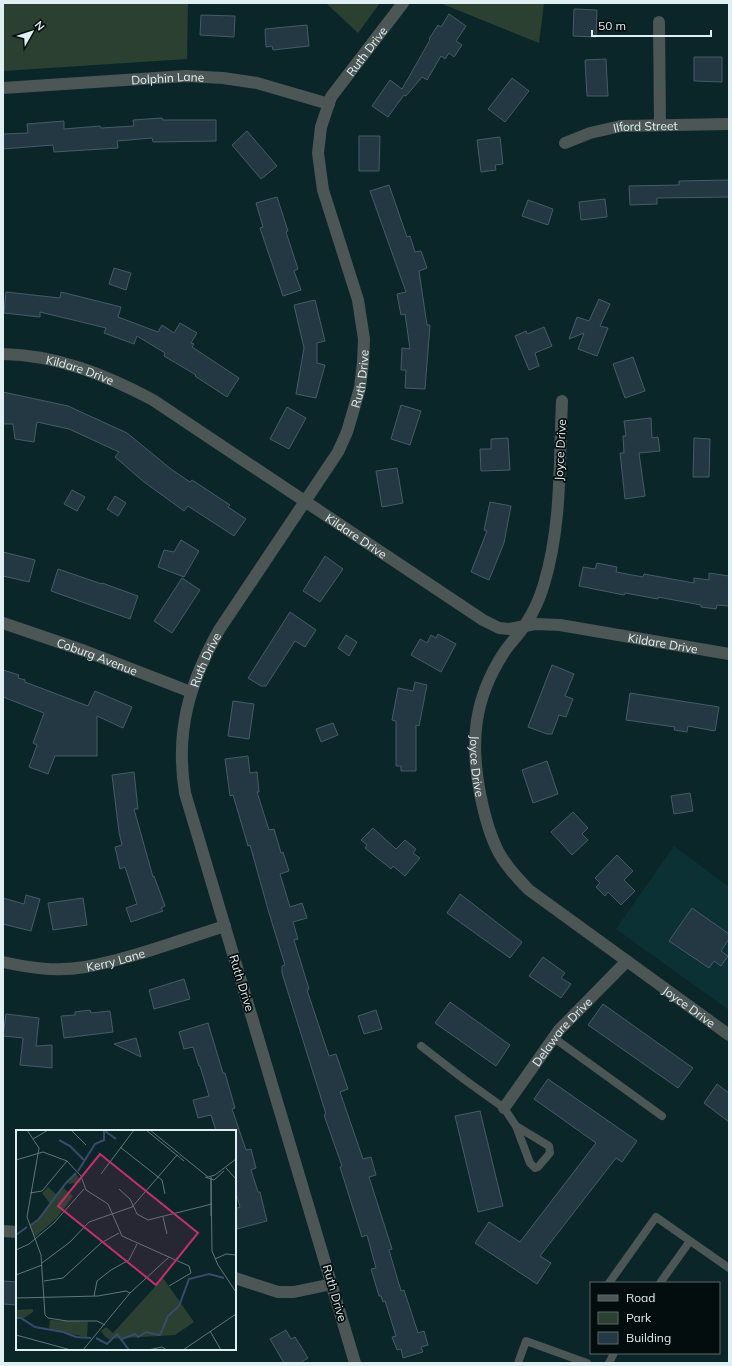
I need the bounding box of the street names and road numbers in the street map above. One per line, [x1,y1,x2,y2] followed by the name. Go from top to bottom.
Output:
[342,23,390,79] street label: Ruth Drive
[131,68,205,87] street label: Dolphin Lane
[612,117,678,135] street label: Ilford Street
[347,349,371,409] street label: Ruth Drive
[45,351,116,388] street label: Kildare Drive
[551,419,569,481] street label: Joyce Drive
[323,510,390,562] street label: Kildare Drive
[627,629,699,656] street label: Kildare Drive
[186,630,224,689] street label: Ruth Drive
[55,634,140,678] street label: Coburg Avenue
[468,735,488,798] street label: Joyce Drive
[85,945,147,974] street label: Kerry Lane
[226,953,258,1013] street label: Ruth Drive
[660,982,719,1030] street label: Joyce Drive
[528,994,595,1069] street label: Delaware Drive
[320,1263,350,1323] street label: Ruth Drive

